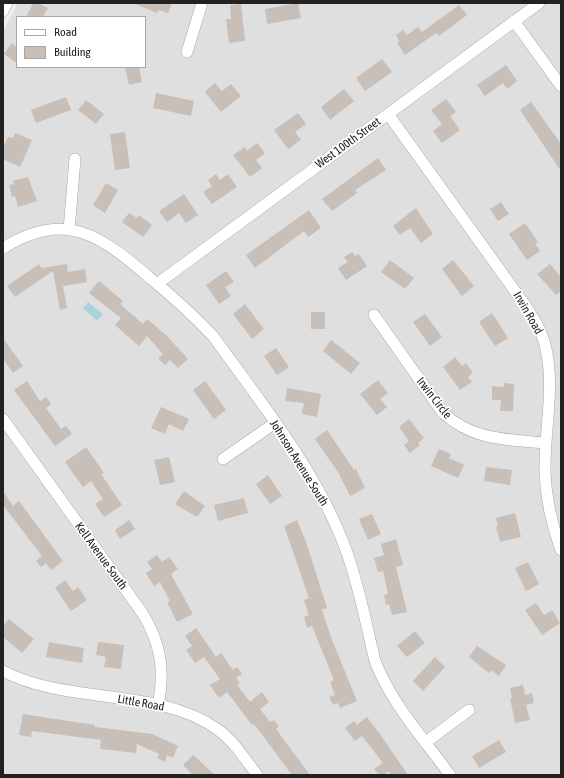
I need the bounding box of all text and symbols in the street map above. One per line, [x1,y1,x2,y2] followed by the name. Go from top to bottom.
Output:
[16,16,146,68] legend
[54,25,77,39] text: Road
[54,45,91,59] text: Building
[313,114,383,172] street label: West 100th Street
[510,289,546,337] street label: Irwin Road
[413,374,455,422] street label: Irwin Circle
[267,417,331,509] street label: Johnson Avenue South
[72,520,130,592] street label: Kell Avenue South
[116,692,166,714] street label: Little Road

